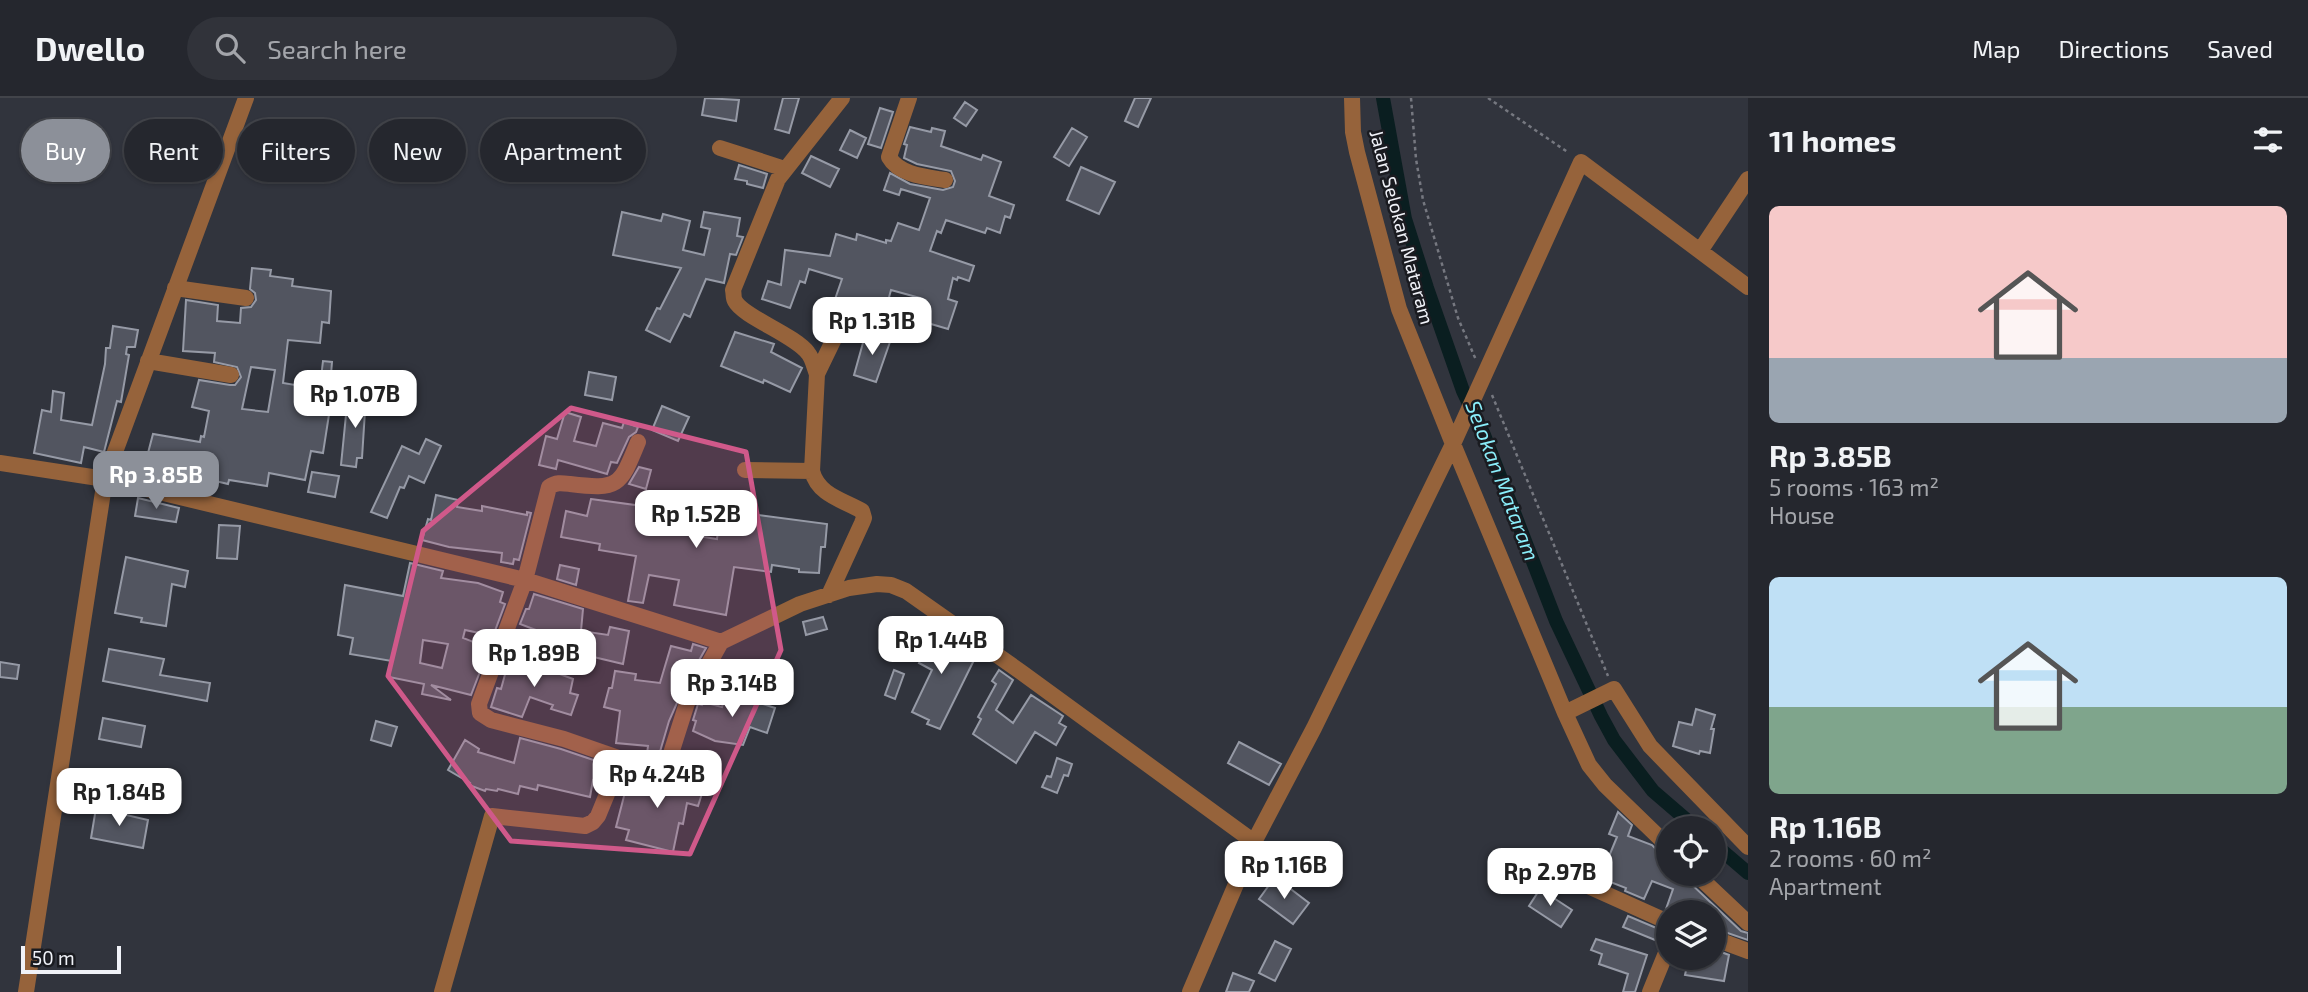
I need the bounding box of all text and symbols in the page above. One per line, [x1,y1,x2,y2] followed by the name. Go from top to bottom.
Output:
[187,17,677,80] search box
[35,28,145,68] text: Dwello
[211,29,249,67] icon: search
[267,33,407,64] text: Search here
[1972,34,2020,63] text: Map
[2058,34,2169,63] text: Directions
[2207,34,2273,63] text: Saved
[21,119,110,182] chip: Buy
[124,119,223,182] chip: Rent
[237,119,355,182] chip: Filters
[369,119,466,182] chip: New
[480,119,646,182] chip: Apartment
[2249,121,2287,159] icon: filters
[1769,122,1896,158] text: 11 homes
[1365,127,1440,327] street label: Jalan Selokan Mataram
[1965,252,2091,378] icon: home
[800,298,944,357] pin: Rp 1.31B
[829,306,915,334] text: Rp 1.31B
[283,370,427,430] pin: Rp 1.07B
[310,379,400,407] text: Rp 1.07B
[1461,397,1545,564] water label: Selokan Mataram
[1769,437,1892,473] text: Rp 3.85B
[84,452,228,511] pin: Rp 3.85B
[109,460,203,488] text: Rp 3.85B
[1769,473,1939,501] text: 5 rooms · 163 m²
[624,490,768,550] pin: Rp 1.52B
[651,499,741,527] text: Rp 1.52B
[1769,501,1835,529] text: House
[869,616,1013,676] pin: Rp 1.44B
[1965,623,2091,749] icon: home
[894,625,988,653] text: Rp 1.44B
[462,630,606,689] pin: Rp 1.89B
[488,638,580,666] text: Rp 1.89B
[660,660,804,719] pin: Rp 3.14B
[687,668,777,696] text: Rp 3.14B
[585,750,729,810] pin: Rp 4.24B
[609,759,705,787] text: Rp 4.24B
[47,768,191,828] pin: Rp 1.84B
[73,777,165,805] text: Rp 1.84B
[1769,808,1882,844] text: Rp 1.16B
[1656,816,1726,970] map controls
[1656,816,1726,886] button: locate
[1212,842,1356,901] pin: Rp 1.16B
[1769,844,1931,872] text: 2 rooms · 60 m²
[1478,848,1622,908] pin: Rp 2.97B
[1241,850,1327,878] text: Rp 1.16B
[1503,857,1597,885] text: Rp 2.97B
[1769,872,1882,900] text: Apartment
[1656,900,1726,970] button: layers
[21,943,121,975] scale bar
[32,946,75,969] text: 50 m

